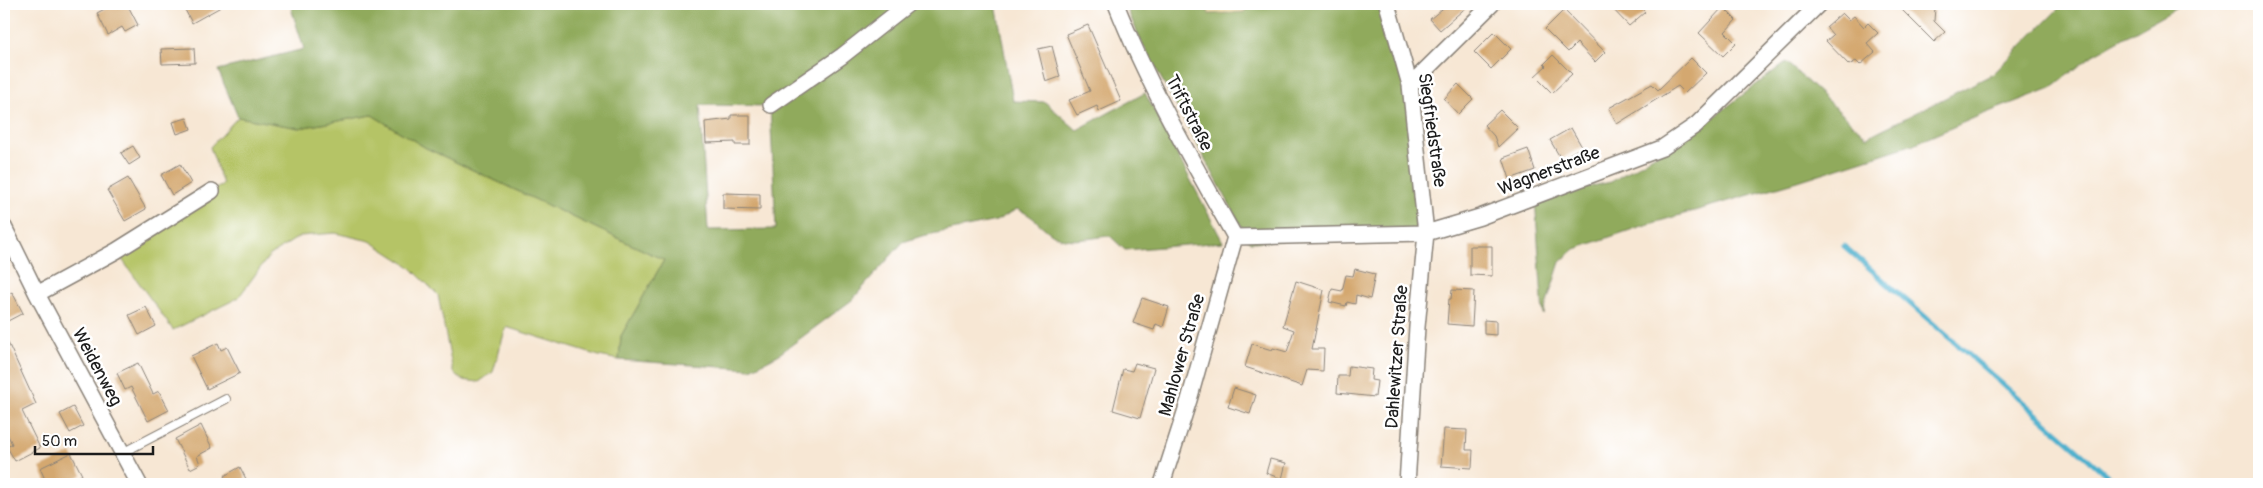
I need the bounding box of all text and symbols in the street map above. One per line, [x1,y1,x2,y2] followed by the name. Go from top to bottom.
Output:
[1160,71,1218,155] street label: Triftstraße
[1413,71,1451,189] street label: Siegfriedstraße
[1495,141,1603,201] street label: Wagnerstraße
[1381,284,1413,429] street label: Dahlewitzer Straße
[1154,291,1210,419] street label: Mahlower Straße
[67,324,127,410] street label: Weidenweg
[35,423,152,455] scale bar
[42,432,77,451] text: 50 m

